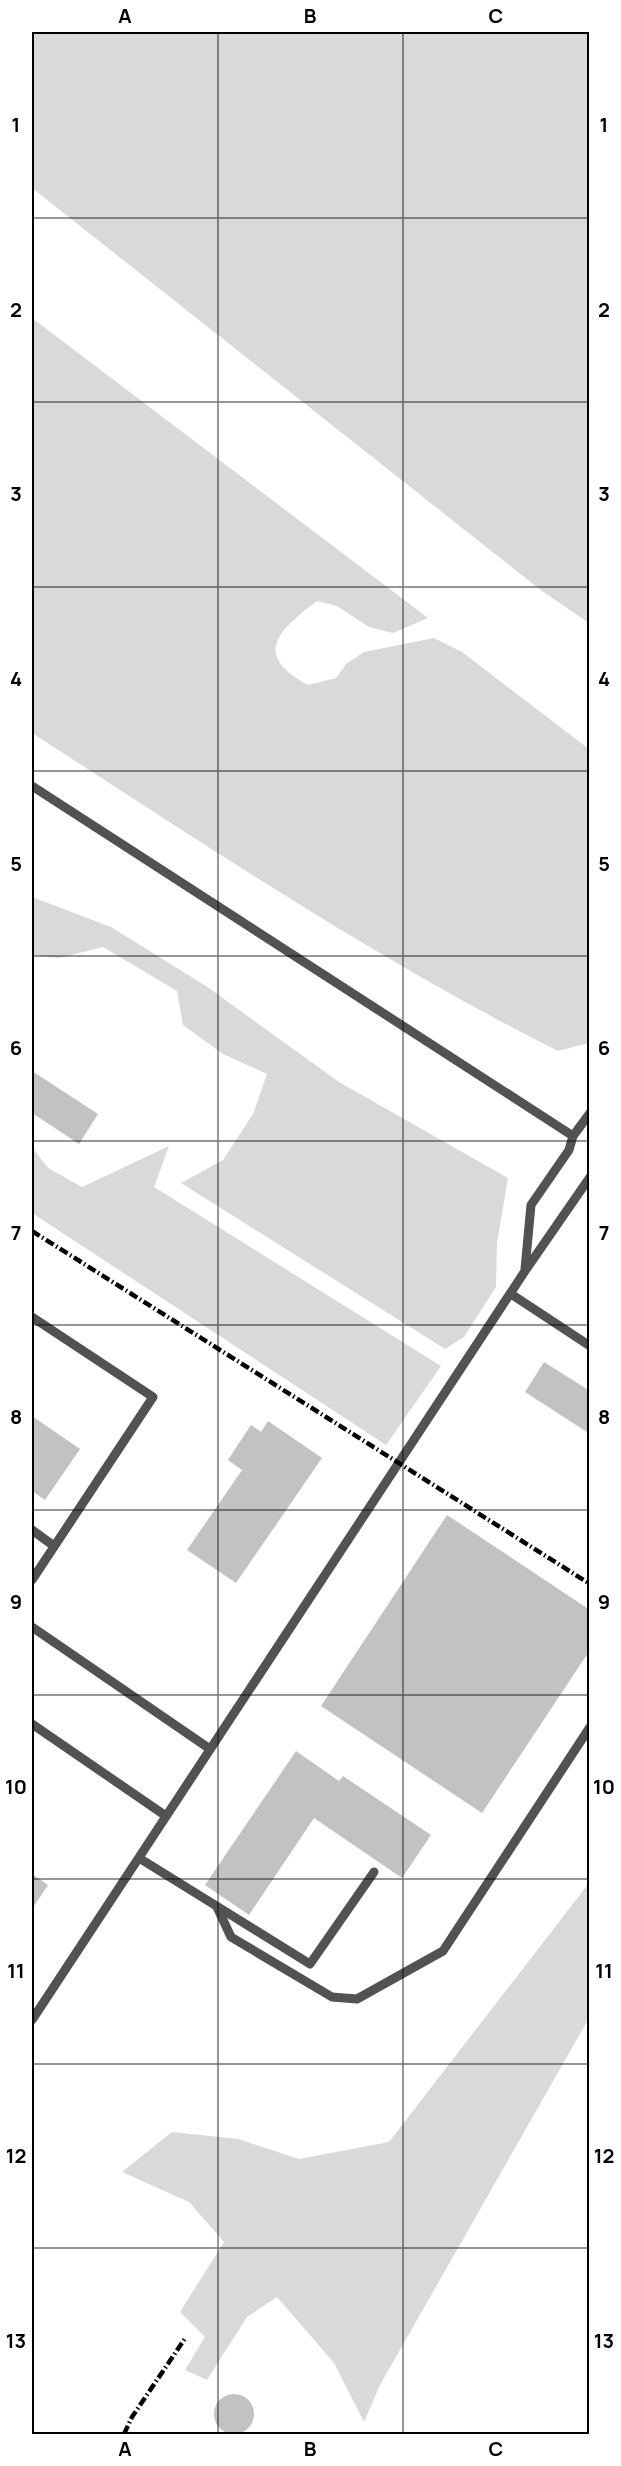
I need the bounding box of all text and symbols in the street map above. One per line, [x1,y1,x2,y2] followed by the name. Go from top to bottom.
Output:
[118,2,132,29] text: A
[304,2,317,29] text: B
[489,2,503,29] text: C
[12,111,20,138] text: 1
[600,111,608,138] text: 1
[10,296,22,323] text: 2
[598,296,610,323] text: 2
[10,480,22,507] text: 3
[598,480,610,507] text: 3
[10,665,22,692] text: 4
[598,665,610,692] text: 4
[10,850,22,877] text: 5
[598,850,610,877] text: 5
[10,1034,22,1061] text: 6
[598,1034,610,1061] text: 6
[11,1219,21,1246] text: 7
[599,1219,609,1246] text: 7
[10,1403,22,1430] text: 8
[598,1403,610,1430] text: 8
[10,1588,22,1615] text: 9
[598,1588,610,1615] text: 9
[5,1773,27,1800] text: 10
[593,1773,615,1800] text: 10
[7,1957,25,1984] text: 11
[595,1957,613,1984] text: 11
[6,2142,26,2169] text: 12
[594,2142,614,2169] text: 12
[6,2327,26,2354] text: 13
[594,2327,614,2354] text: 13
[118,2435,132,2462] text: A
[304,2435,317,2462] text: B
[489,2435,503,2462] text: C

